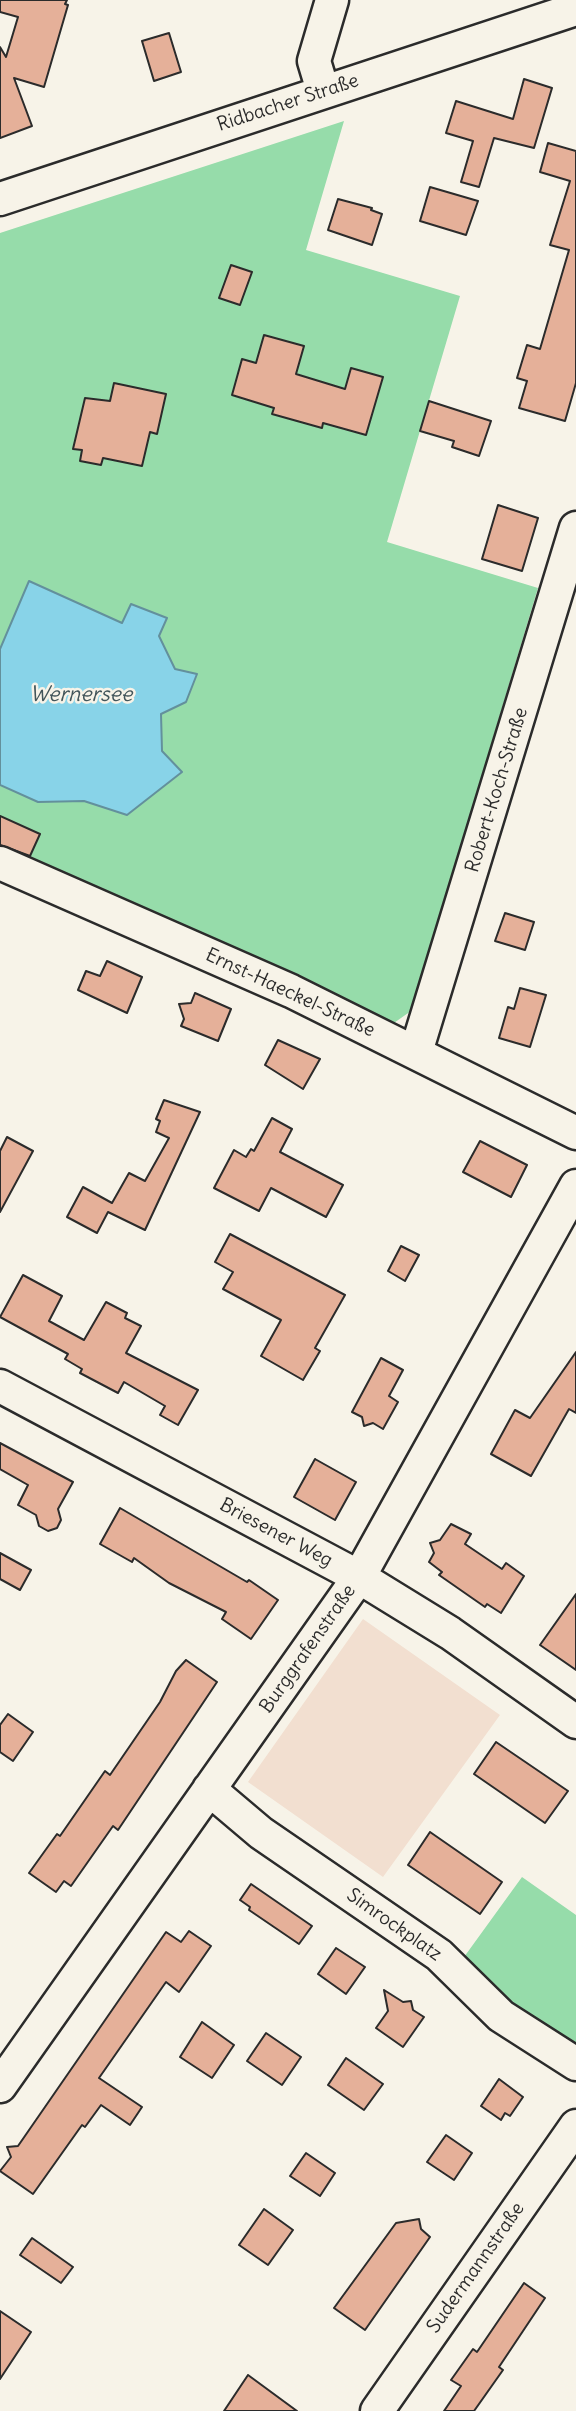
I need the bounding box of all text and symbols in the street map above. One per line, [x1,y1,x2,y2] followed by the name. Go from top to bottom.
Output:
[214,69,362,137] street label: Ridbacher Straße
[30,682,132,708] water label: Wernersee
[461,705,533,875] street label: Robert-Koch-Straße
[202,944,378,1042] street label: Ernst-Haeckel-Straße
[216,1494,336,1572] street label: Briesener Weg
[255,1580,361,1718] street label: Burggrafenstraße
[342,1884,446,1966] street label: Simrockplatz
[422,2198,530,2338] street label: Sudermannstraße

